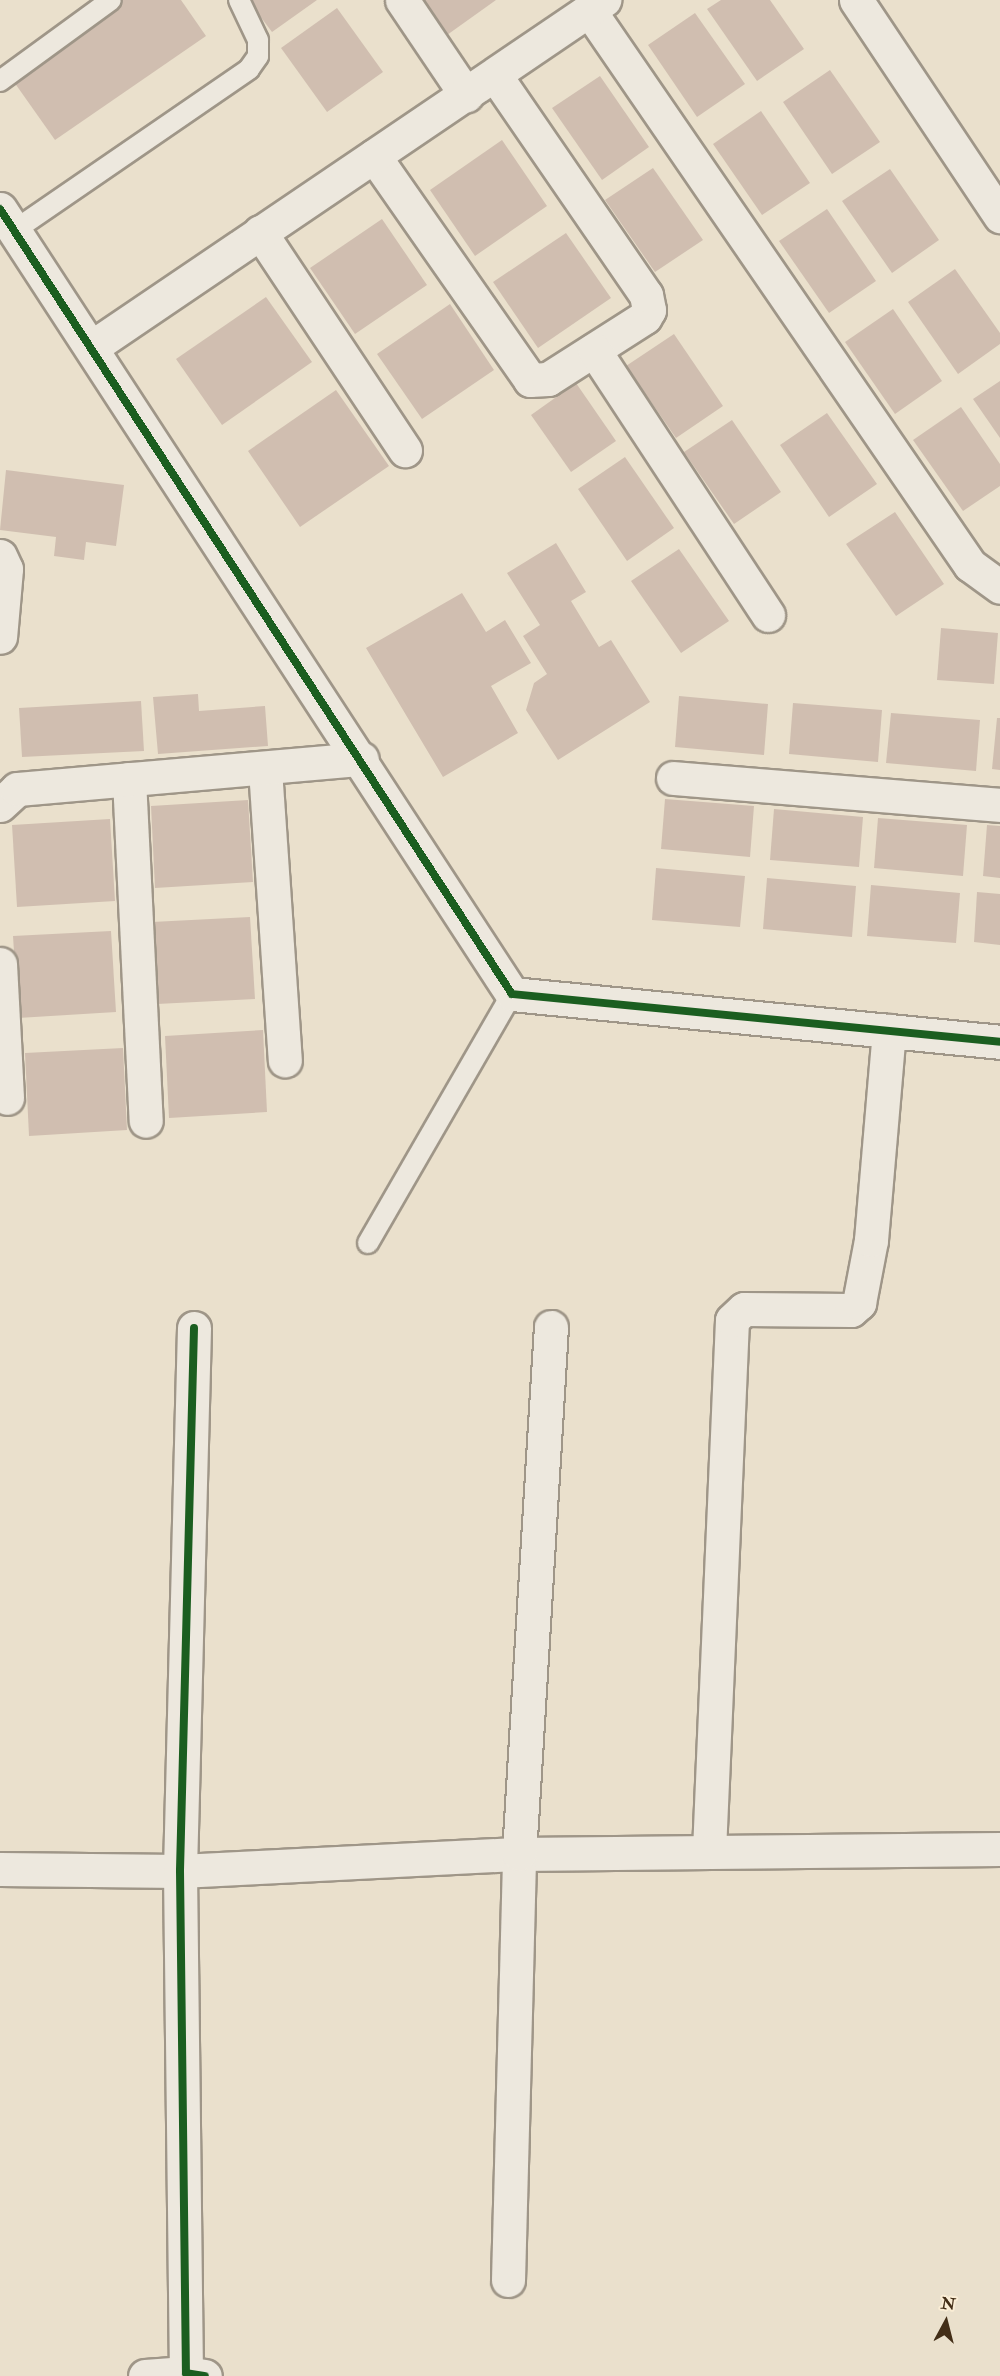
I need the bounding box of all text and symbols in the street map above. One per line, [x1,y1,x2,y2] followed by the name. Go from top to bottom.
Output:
[916,2292,976,2352] north arrow
[940,2293,957,2315] text: N

